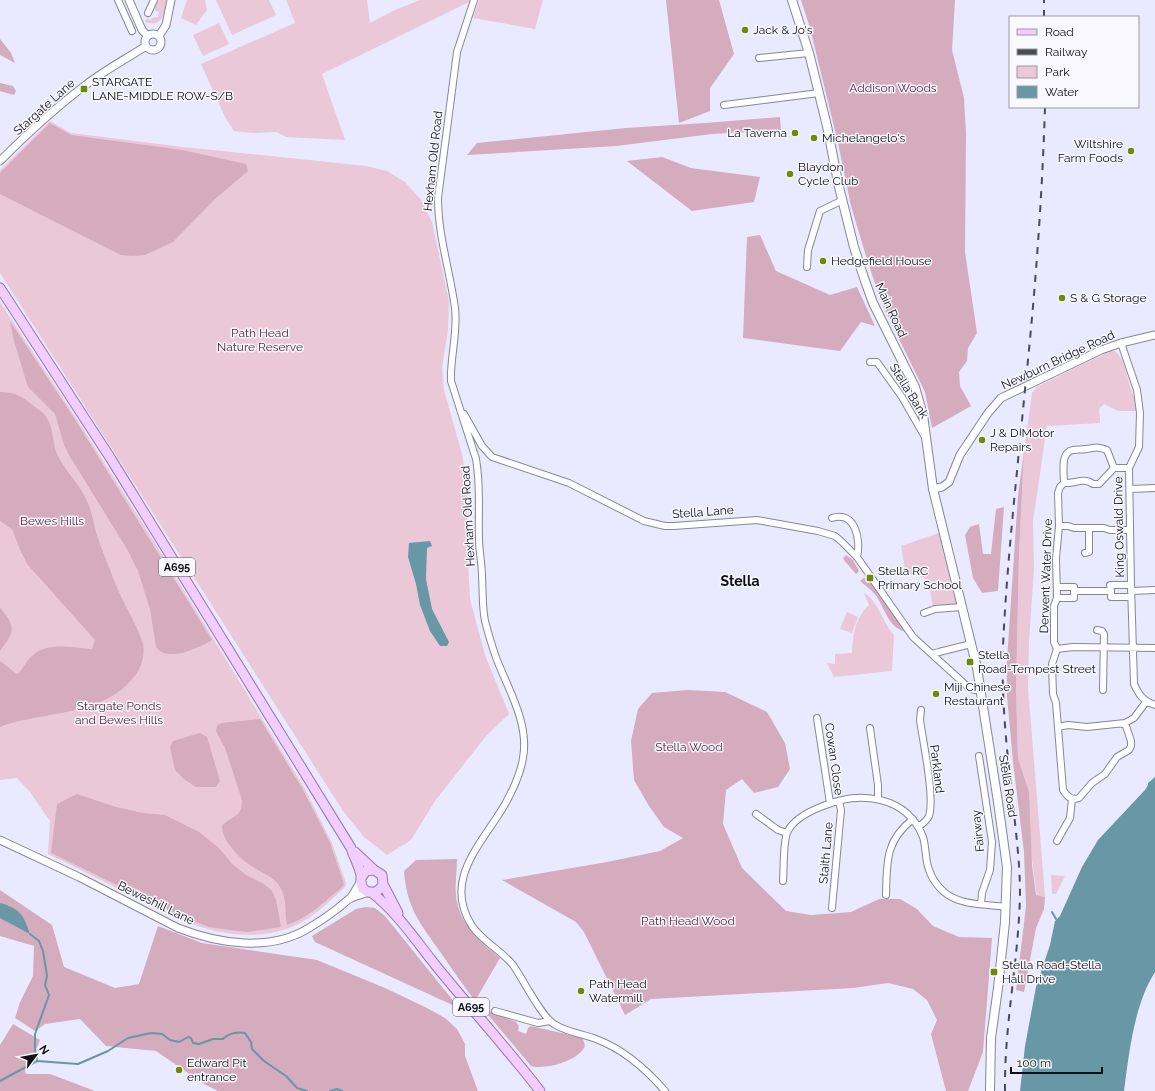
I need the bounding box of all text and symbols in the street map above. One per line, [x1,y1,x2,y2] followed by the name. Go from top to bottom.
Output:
[1009,16,1139,108] legend
[753,23,813,37] place label: Jack & Jo's
[740,25,750,35] marker: Jack & Jo's
[1045,25,1074,39] text: Road
[1045,45,1088,59] text: Railway
[1045,65,1070,79] text: Park
[92,75,233,103] place label: STARGATE LANE-MIDDLE ROW-S/B
[11,76,77,138] street label: Stargate Lane
[849,81,937,95] park label: Addison Woods
[79,84,89,94] marker: STARGATE LANE-MIDDLE ROW-S/B
[1045,85,1079,99] text: Water
[421,110,445,212] street label: Hexham Old Road
[727,126,787,140] place label: La Taverna
[790,128,800,138] marker: La Taverna
[822,131,905,145] place label: Michelangelo's
[809,133,819,143] marker: Michelangelo's
[1058,137,1123,165] place label: Wiltshire Farm Foods
[1126,146,1136,156] marker: Wiltshire Farm Foods
[798,160,859,188] place label: Blaydon Cycle Club
[785,169,795,179] marker: Blaydon Cycle Club
[831,254,931,268] place label: Hedgefield House
[818,256,828,266] marker: Hedgefield House
[872,281,910,339] street label: Main Road
[1070,291,1146,305] place label: S & G Storage
[1057,293,1067,303] marker: S & G Storage
[217,326,303,354] park label: Path Head Nature Reserve
[999,328,1117,392] street label: Newburn Bridge Road
[887,361,932,422] street label: Stella Bank
[990,426,1055,454] place label: J & D Motor Repairs
[977,435,987,445] marker: J & D Motor Repairs
[458,465,478,567] street label: Hexham Old Road
[1111,476,1127,578] street label: King Oswald Drive
[672,503,734,521] street label: Stella Lane
[20,514,84,528] park label: Bewes Hills
[1037,518,1055,634] street label: Derwent Water Drive
[159,558,195,576] road number: A695
[878,564,962,592] place label: Stella RC Primary School
[721,573,760,589] district label: Stella
[865,573,875,583] marker: Stella RC Primary School
[978,648,1096,676] place label: Stella Road-Tempest Street
[965,657,975,667] marker: Stella Road-Tempest Street
[944,680,1010,708] place label: Miji Chinese Restaurant
[931,689,941,699] marker: Miji Chinese Restaurant
[75,699,163,727] park label: Stargate Ponds and Bewes Hills
[822,722,846,796] street label: Cowan Close
[655,740,723,754] park label: Stella Wood
[927,744,947,794] street label: Parkland
[996,754,1020,818] street label: Stella Road
[969,809,987,853] street label: Fairway
[816,822,836,884] street label: Staith Lane
[115,878,197,928] street label: Beweshill Lane
[641,914,735,928] park label: Path Head Wood
[1002,958,1101,986] place label: Stella Road-Stella Hall Drive
[989,967,999,977] marker: Stella Road-Stella Hall Drive
[589,977,647,1005] place label: Path Head Watermill
[576,986,586,996] marker: Path Head Watermill
[453,998,489,1016] road number: A695
[16,1035,56,1075] north arrow
[36,1043,52,1057] text: N
[1011,1049,1102,1075] scale bar
[187,1056,246,1084] place label: Edward Pit entrance
[1017,1056,1051,1070] text: 100 m
[174,1065,184,1075] marker: Edward Pit entrance

